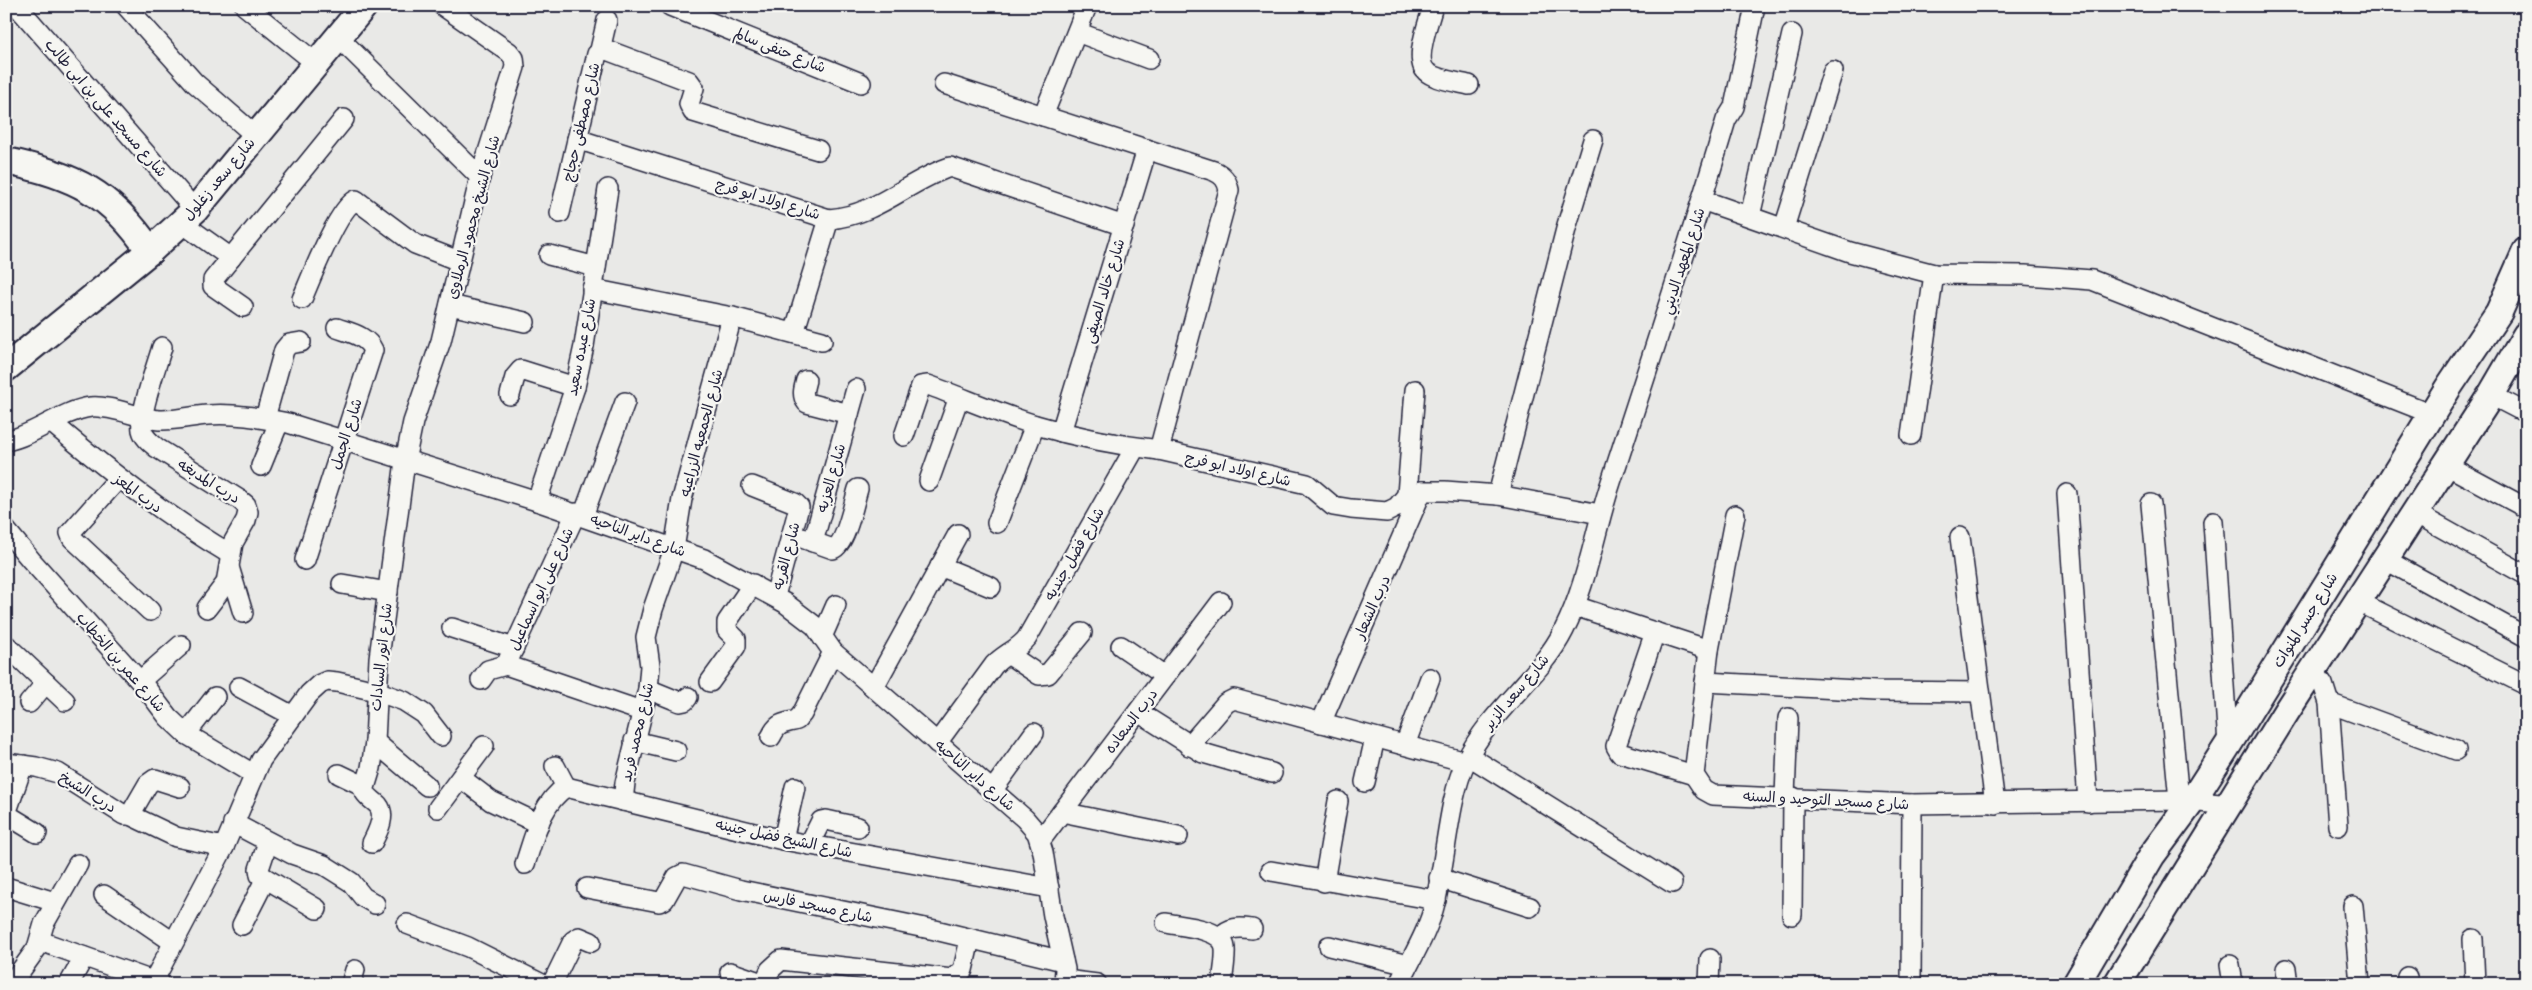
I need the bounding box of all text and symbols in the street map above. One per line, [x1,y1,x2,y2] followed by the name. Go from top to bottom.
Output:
[731,23,829,78] street label: شارع حنفى سالم
[40,35,172,181] street label: شارع مسجد على بن ابى طالب
[558,60,604,184] street label: شارع مصطفى حجاج
[178,133,260,225] street label: شارع سعد زغلول
[441,133,505,301] street label: شارع الشيخ محمود الرملاوى
[713,174,823,224] street label: شارع اولاد ابو فرج
[1656,205,1713,318] street label: شارع المعهد الديني
[1079,236,1129,346] street label: شارع خالد الصيفى
[562,296,600,398] street label: شارع عبده سعيد
[674,367,728,499] street label: شارع الجمعيه الزراعيه
[325,396,367,472] street label: شارع الجمل
[812,441,850,515] street label: شارع العزبه
[1183,447,1293,491] street label: شارع اولاد ابو فرج
[174,454,244,507] street label: درب المدبغه
[108,467,166,517] street label: درب المعز
[1039,504,1109,604] street label: شارع فضل جنديه
[588,508,688,562] street label: شارع داير الناحيه
[767,520,805,592] street label: شارع القريه
[504,524,578,654] street label: شارع على ابو اسماعيل
[2268,569,2342,671] street label: شارع جسر المنوات
[1349,572,1394,642] street label: درب الشعار
[365,602,397,712] street label: شارع انور السادات
[72,608,170,716] street label: شارع عمر بن الخطاب
[1478,650,1553,735] street label: شارع سعد الزير
[616,680,658,784] street label: شارع محمد فريد
[1100,684,1161,757] street label: درب السعاده
[931,735,1019,815] street label: شارع داير الناحيه
[56,767,120,817] street label: درب الشيخ
[1742,786,1910,814] street label: شارع مسجد التوحيد و السنه
[714,814,854,862] street label: شارع الشيخ فضل جنينه
[762,885,874,927] street label: شارع مسجد فارس

